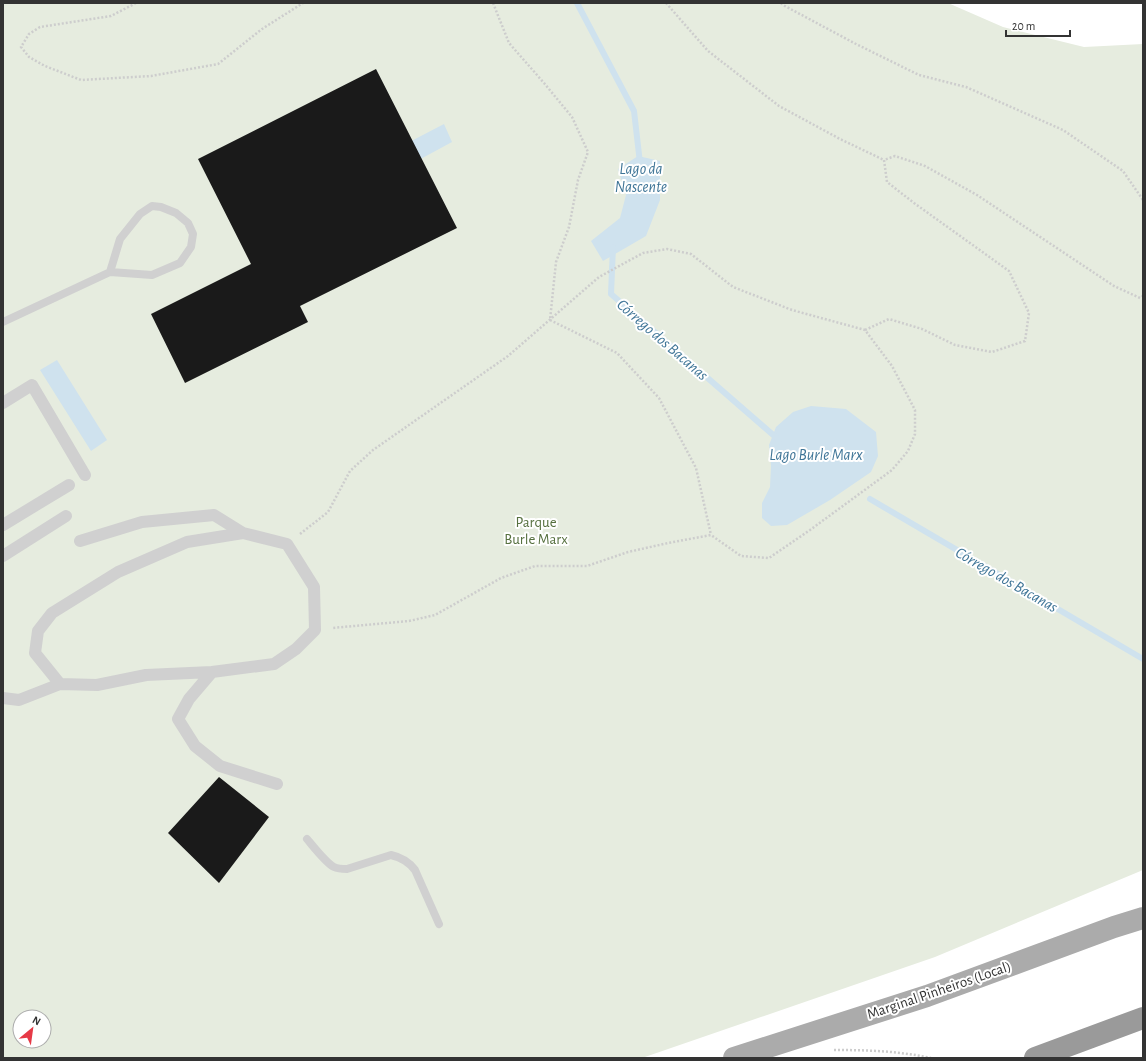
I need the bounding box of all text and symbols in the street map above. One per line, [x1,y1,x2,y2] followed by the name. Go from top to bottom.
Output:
[1006,12,1070,38] scale bar
[1012,20,1035,32] text: 20 m
[615,161,667,195] water label: Lago da Nascente
[614,296,711,383] water label: Córrego dos Bacanas
[769,447,863,463] water label: Lago Burle Marx
[504,515,568,547] park label: Parque Burle Marx
[953,544,1060,615] water label: Córrego dos Bacanas
[865,959,1013,1022] street label: Marginal Pinheiros (Local)
[12,1009,52,1049] north arrow
[31,1014,43,1027] text: N

